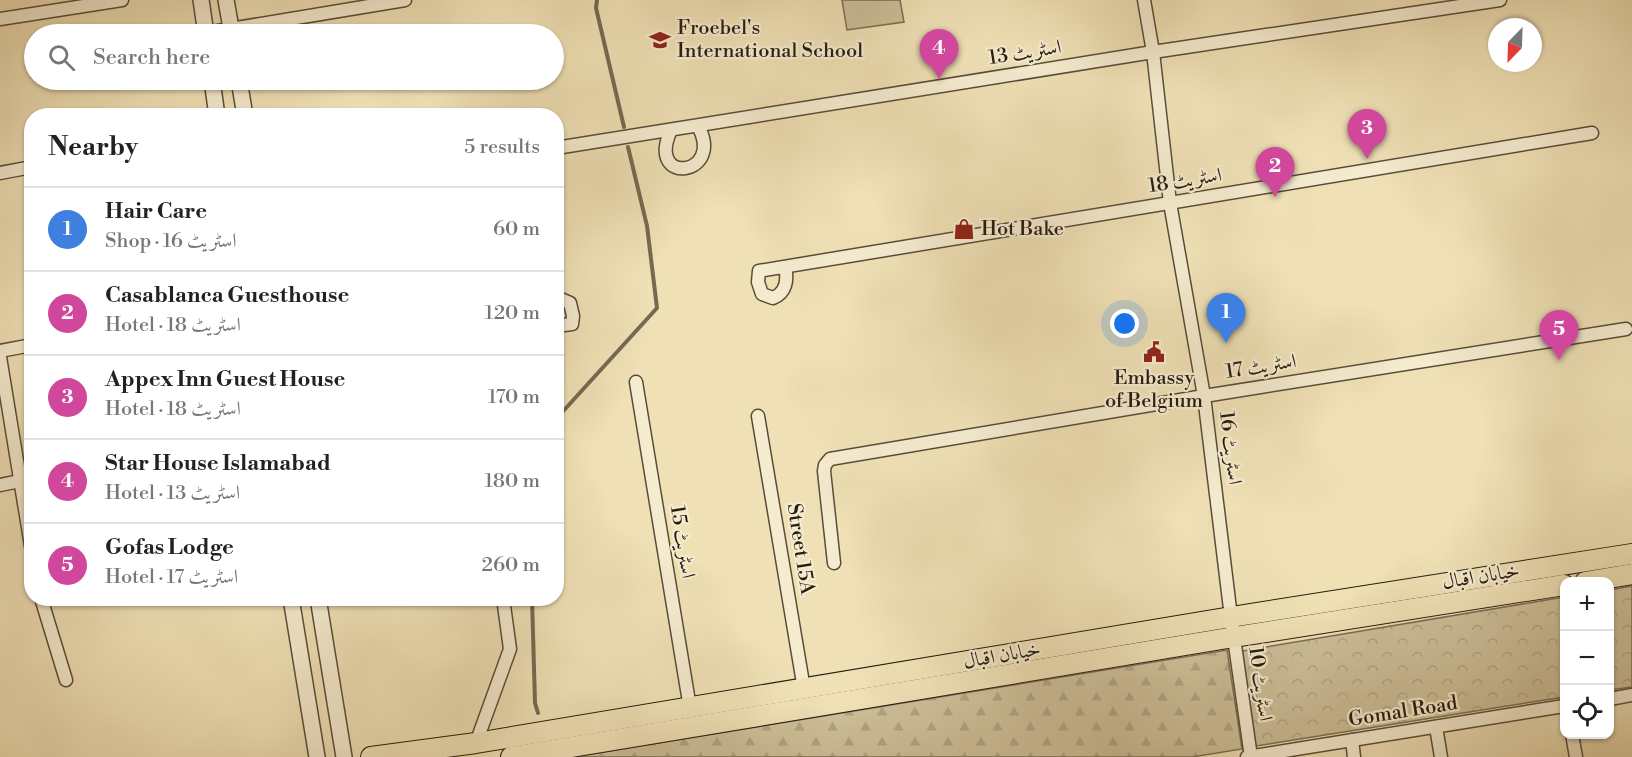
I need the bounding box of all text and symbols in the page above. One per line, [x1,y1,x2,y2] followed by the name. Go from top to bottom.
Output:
[677,16,863,64] place label: Froebel's International School
[1488,18,1542,72] north arrow
[24,24,564,90] search box
[648,28,672,52] school or university icon: Froebel's International School
[920,29,958,79] pin: 4
[987,35,1063,71] street label: اسٹریٹ 13
[45,41,78,74] icon: search
[93,44,210,71] text: Search here
[1348,110,1386,159] pin: 3
[48,131,138,163] text: Nearby
[464,135,540,160] text: 5 results
[1256,148,1294,197] pin: 2
[1146,163,1224,199] street label: اسٹریٹ 18
[105,198,207,225] text: Hair Care
[63,217,72,242] text: 1
[493,217,540,242] text: 60 m
[952,217,976,241] shop icon: Hot Bake
[981,217,1064,242] place label: Hot Bake
[105,229,237,254] text: Shop · اسٹریٹ 16
[105,282,349,309] text: Casablanca Guesthouse
[1206,294,1246,343] pin: 1
[61,301,74,326] text: 2
[485,301,540,326] text: 120 m
[1110,309,1139,338] your location
[1540,310,1578,360] pin: 5
[105,313,241,338] text: Hotel · اسٹریٹ 18
[1142,340,1166,364] public building icon: Embassy of Belgium
[1224,349,1298,385] street label: اسٹریٹ 17
[105,366,345,393] text: Appex Inn Guest House
[1105,366,1204,414] place label: Embassy of Belgium
[61,385,74,410] text: 3
[488,385,540,410] text: 170 m
[105,397,241,422] text: Hotel · اسٹریٹ 18
[1213,410,1247,486] street label: اسٹریٹ 16
[105,450,331,477] text: Star House Islamabad
[61,469,74,494] text: 4
[485,469,540,494] text: 180 m
[105,481,240,506] text: Hotel · اسٹریٹ 13
[780,502,820,598] street label: Street 15A
[664,504,700,580] street label: اسٹریٹ 15
[105,534,234,561] text: Gofas Lodge
[61,553,74,578] text: 5
[482,553,540,578] text: 260 m
[1440,559,1522,595] street label: خیابان اقبال
[105,565,238,590] text: Hotel · اسٹریٹ 17
[1560,577,1614,739] map controls
[1560,577,1614,631] button: +
[1560,631,1614,685] button: −
[961,637,1043,675] street label: خیابان اقبال
[1242,645,1278,723] street label: اسٹریٹ 10
[1560,685,1614,739] button: locate
[1347,691,1460,733] street label: Gomal Road

